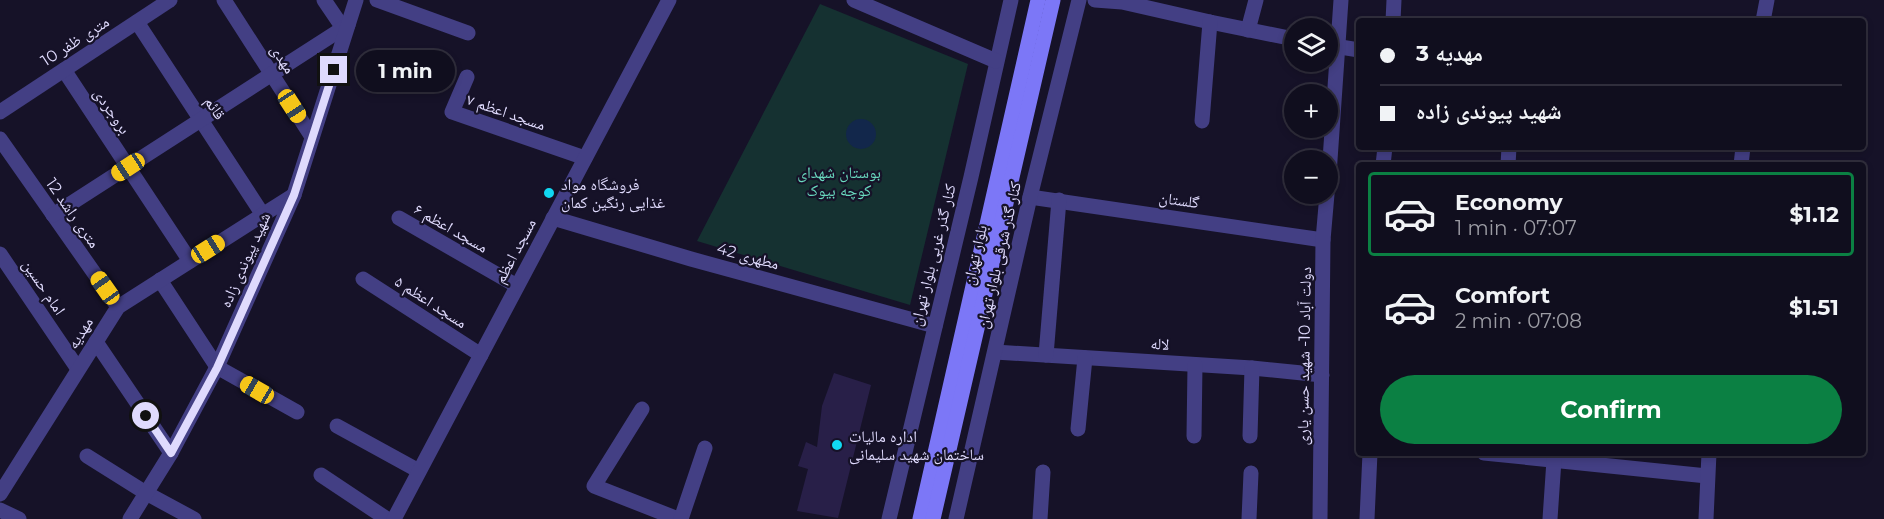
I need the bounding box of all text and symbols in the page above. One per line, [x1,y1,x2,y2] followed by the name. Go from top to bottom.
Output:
[37,12,113,71] street label: 10 متری ظفر
[1284,18,1338,204] map controls
[1284,18,1338,72] button: layers
[1416,40,1483,67] text: مهدیه 3
[266,41,299,78] street label: مهدی
[355,49,454,91] callout: 1 min
[320,56,347,83] route end
[378,59,433,83] text: 1 min
[89,84,134,138] street label: بروجردی
[1284,84,1338,138] button: +
[275,86,309,126] car
[464,90,548,135] street label: مسجد اعظم ۷
[200,93,229,124] street label: قائم
[1416,98,1562,125] text: شهید پیوندی زاده
[108,150,148,184] car
[1284,150,1338,204] button: −
[797,163,881,200] park label: بوستان شهدای کوچه بیوک
[41,174,104,252] street label: 12 متری راشد
[561,175,665,213] place label: فروشگاه مواد غذایی رنگین کمان
[973,179,1026,331] street label: کنار گذر شرقی بلوار تهران
[906,182,961,328] street label: کنار گذر غربی بلوار تهران
[542,186,556,200] marker: فروشگاه مواد غذایی رنگین کمان
[1383,187,1437,241] icon: car
[1158,188,1201,213] street label: گلستان
[1455,189,1563,216] text: Economy
[410,199,491,258] street label: مسجد اعظم ۶
[1790,201,1839,228] text: $1.12
[216,209,275,311] street label: شهید پیوندی زاده
[490,215,541,287] street label: مسجد اعظم
[1455,216,1577,240] text: 1 min · 07:07
[959,223,992,287] street label: بلوار تهران
[188,232,228,266] car
[715,239,781,274] street label: مطهری 42
[18,256,70,319] street label: امام حسین
[1293,267,1316,445] street label: دولت آباد 10- شهید حسن یاری
[87,268,123,308] car
[391,272,471,333] street label: مسجد اعظم ۵
[1383,280,1437,334] icon: car
[1455,282,1550,309] text: Comfort
[1789,294,1839,321] text: $1.51
[1455,309,1582,333] text: 2 min · 07:08
[63,314,97,352] street label: مهدیه
[1150,334,1170,354] street label: لاله
[237,373,277,407] car
[1380,375,1842,444] button: Confirm
[132,402,159,429] route start
[849,427,984,465] place label: اداره مالیات ساختمان شهید سلیمانی
[830,438,844,452] marker: اداره مالیات ساختمان شهید سلیمانی

